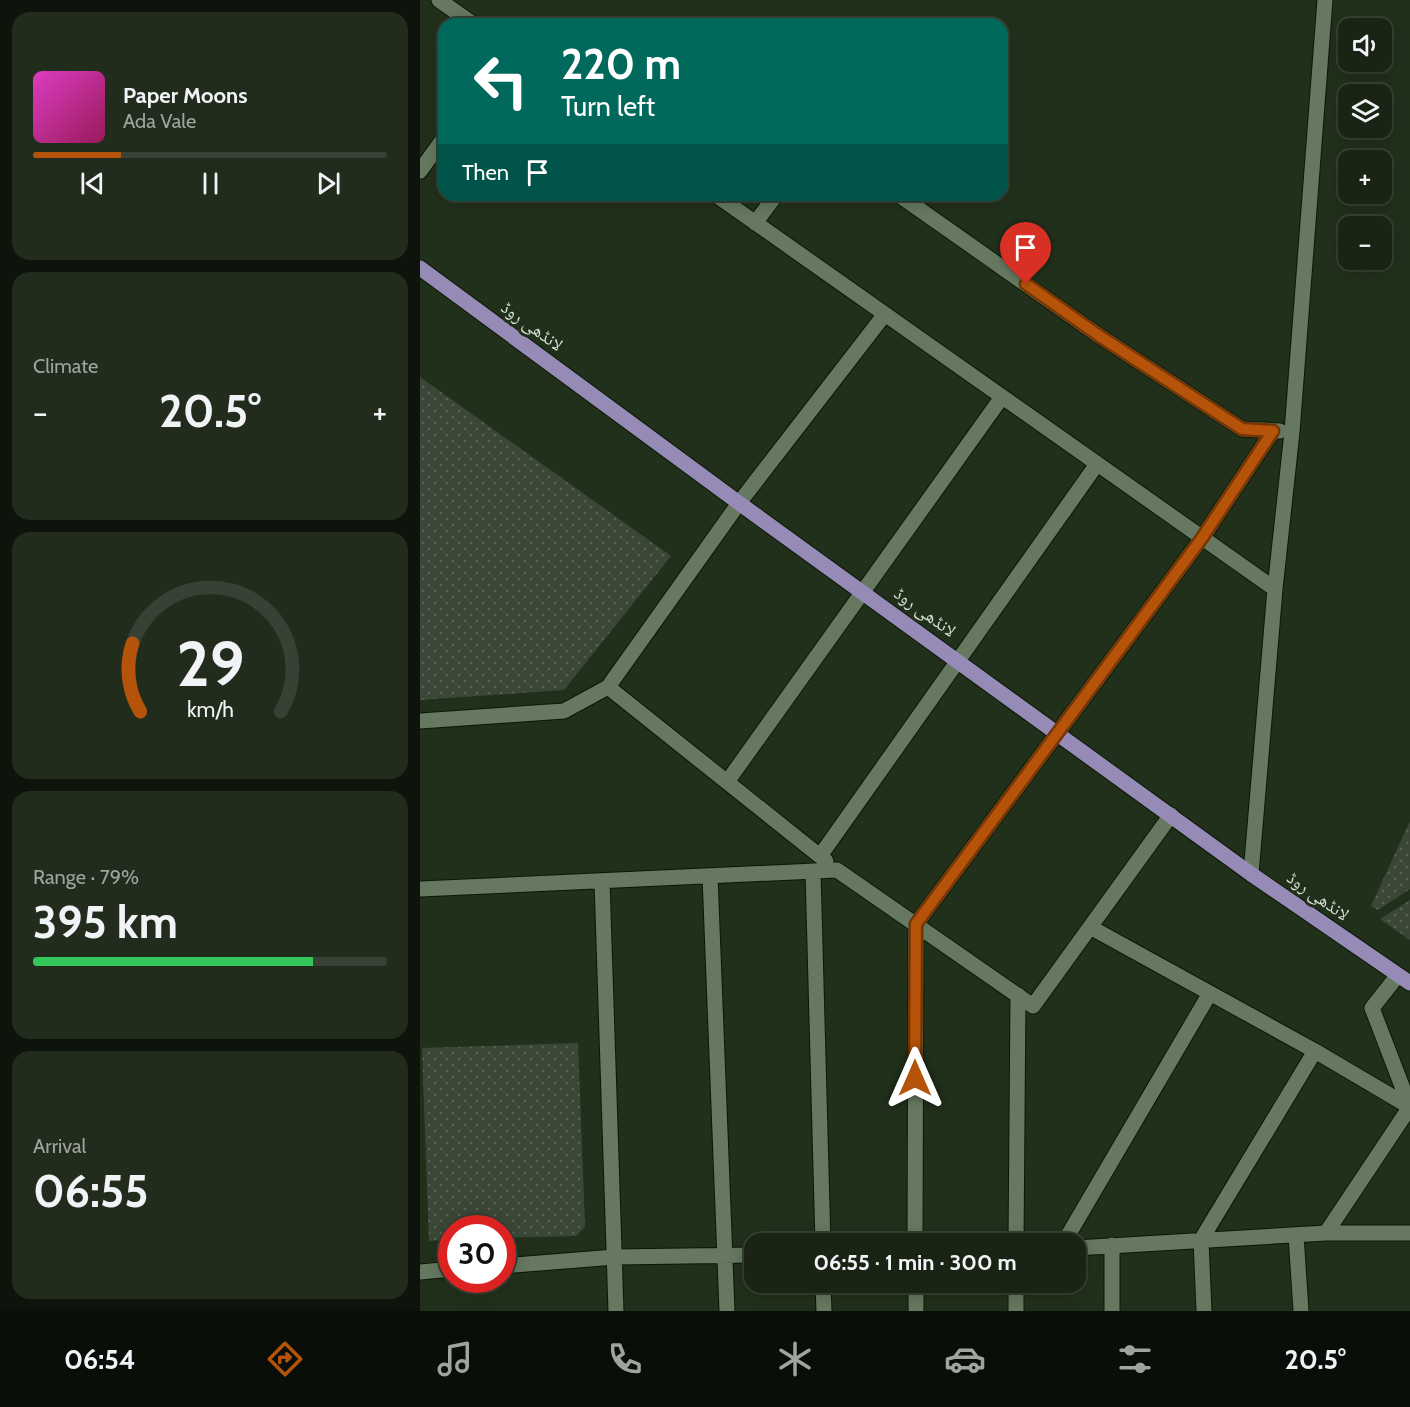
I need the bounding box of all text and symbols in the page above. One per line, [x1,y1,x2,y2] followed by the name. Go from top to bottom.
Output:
[1338,18,1392,270] map controls
[1338,18,1392,72] button: sound
[561,38,681,90] text: 220 m
[462,42,540,120] icon: left
[123,82,247,109] text: Paper Moons
[1338,84,1392,138] button: layers
[561,90,655,123] text: Turn left
[123,109,196,133] text: Ada Vale
[1338,150,1392,204] button: +
[521,156,554,189] icon: arrive
[462,159,509,186] text: Then
[76,167,109,200] icon: previous
[194,167,227,200] icon: pause
[312,167,345,200] icon: next
[1338,216,1392,270] button: −
[1000,222,1051,284] pin
[1009,231,1042,264] icon: arrive
[497,296,567,356] street label: لانڈھی روڈ
[33,354,98,378] text: Climate
[159,384,261,438] text: 20.5°
[33,392,48,432] text: −
[372,392,387,432] text: +
[890,582,960,642] street label: لانڈھی روڈ
[176,627,244,703] text: 29
[187,697,233,723] text: km/h
[33,865,139,889] text: Range · 79%
[1283,867,1353,925] street label: لانڈھی روڈ
[33,895,178,949] text: 395 km
[883,1046,947,1110] position arrow
[33,1134,86,1158] text: Arrival
[33,1164,148,1218] text: 06:55
[438,1215,516,1293] speed limit sign: 30
[813,1249,1017,1276] text: 06:55 · 1 min · 300 m
[264,1338,306,1380] icon: directions
[434,1338,476,1380] icon: music
[604,1338,646,1380] icon: phone
[774,1338,816,1380] icon: climate
[944,1338,986,1380] icon: car
[1114,1338,1156,1380] icon: filters
[64,1343,136,1376] text: 06:54
[1285,1343,1346,1376] text: 20.5°

